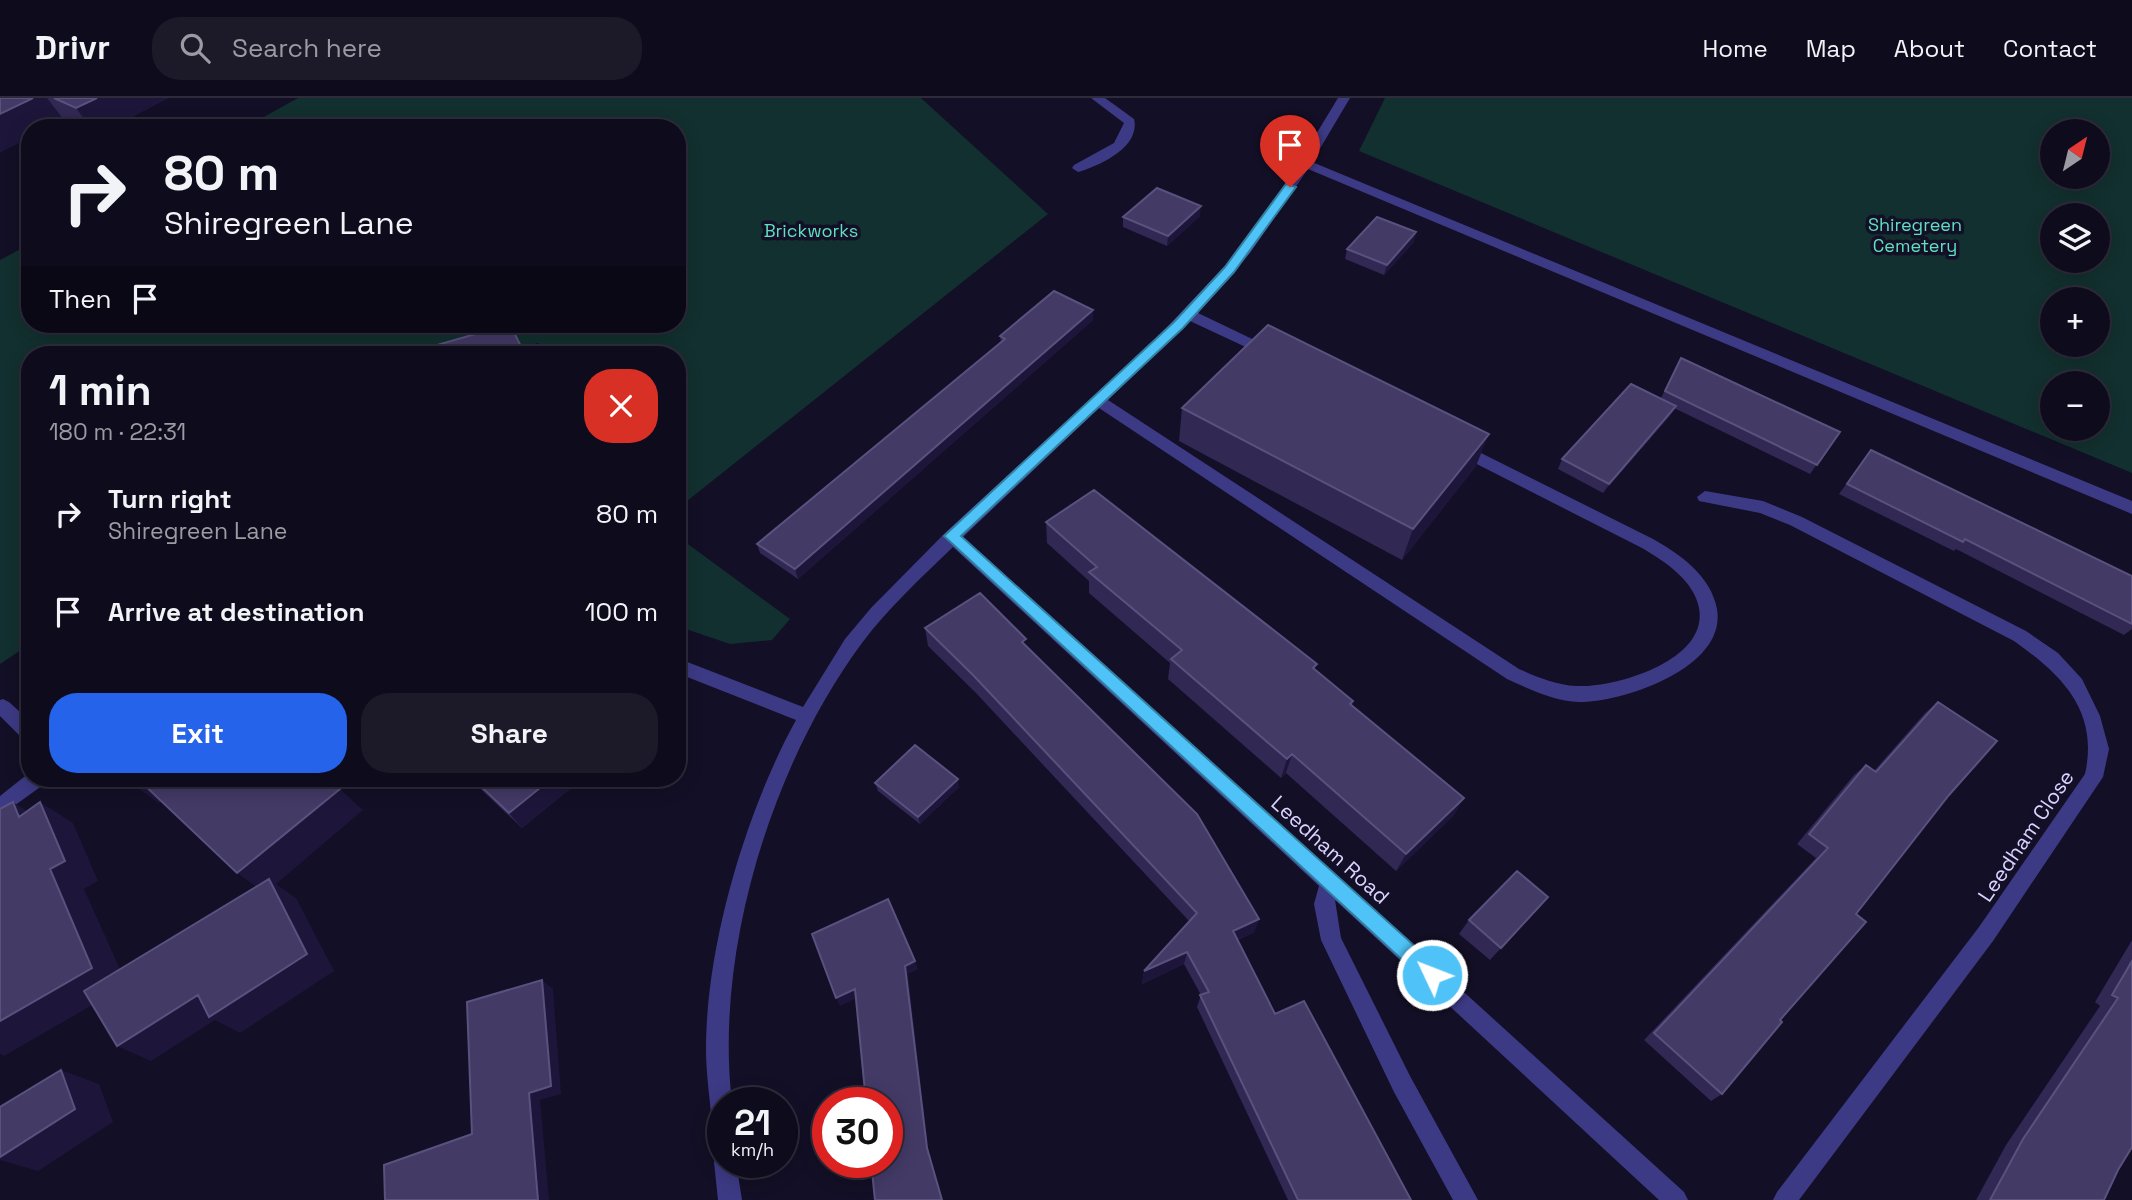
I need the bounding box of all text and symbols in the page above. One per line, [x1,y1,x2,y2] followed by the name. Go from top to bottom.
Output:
[152,17,642,80] search box
[35,27,110,69] text: Drivr
[176,29,214,67] icon: search
[232,31,382,65] text: Search here
[1702,33,1768,64] text: Home
[1806,33,1856,64] text: Map
[1894,33,1965,64] text: About
[2003,33,2097,64] text: Contact
[1260,115,1320,187] pin
[2040,119,2110,189] north arrow
[2040,119,2110,441] map controls
[1271,126,1309,164] icon: arrive
[164,142,279,204] text: 80 m
[49,147,140,238] icon: right
[164,203,414,243] text: Shiregreen Lane
[2040,203,2110,273] button: layers
[1868,213,1962,257] park label: Shiregreen Cemetery
[764,219,858,242] park label: Brickworks
[126,280,164,318] icon: arrive
[49,282,112,316] text: Then
[2040,287,2110,357] button: +
[49,364,152,417] text: 1 min
[584,369,658,443] button: close
[2040,371,2110,441] button: −
[49,417,186,447] text: 180 m · 22:31
[108,482,232,516] text: Turn right
[49,495,87,533] icon: right
[596,497,658,531] text: 80 m
[108,516,287,546] text: Shiregreen Lane
[49,593,87,631] icon: arrive
[108,595,365,629] text: Arrive at destination
[585,595,658,629] text: 100 m
[49,693,347,773] button: Exit
[361,693,658,773] button: Share
[1972,765,2080,907] street label: Leedham Close
[1266,790,1395,910] street label: Leedham Road
[1395,938,1469,1012] position arrow
[812,1087,903,1178] speed limit sign: 30
[734,1101,771,1145] text: 21
[731,1138,774,1161] text: km/h

